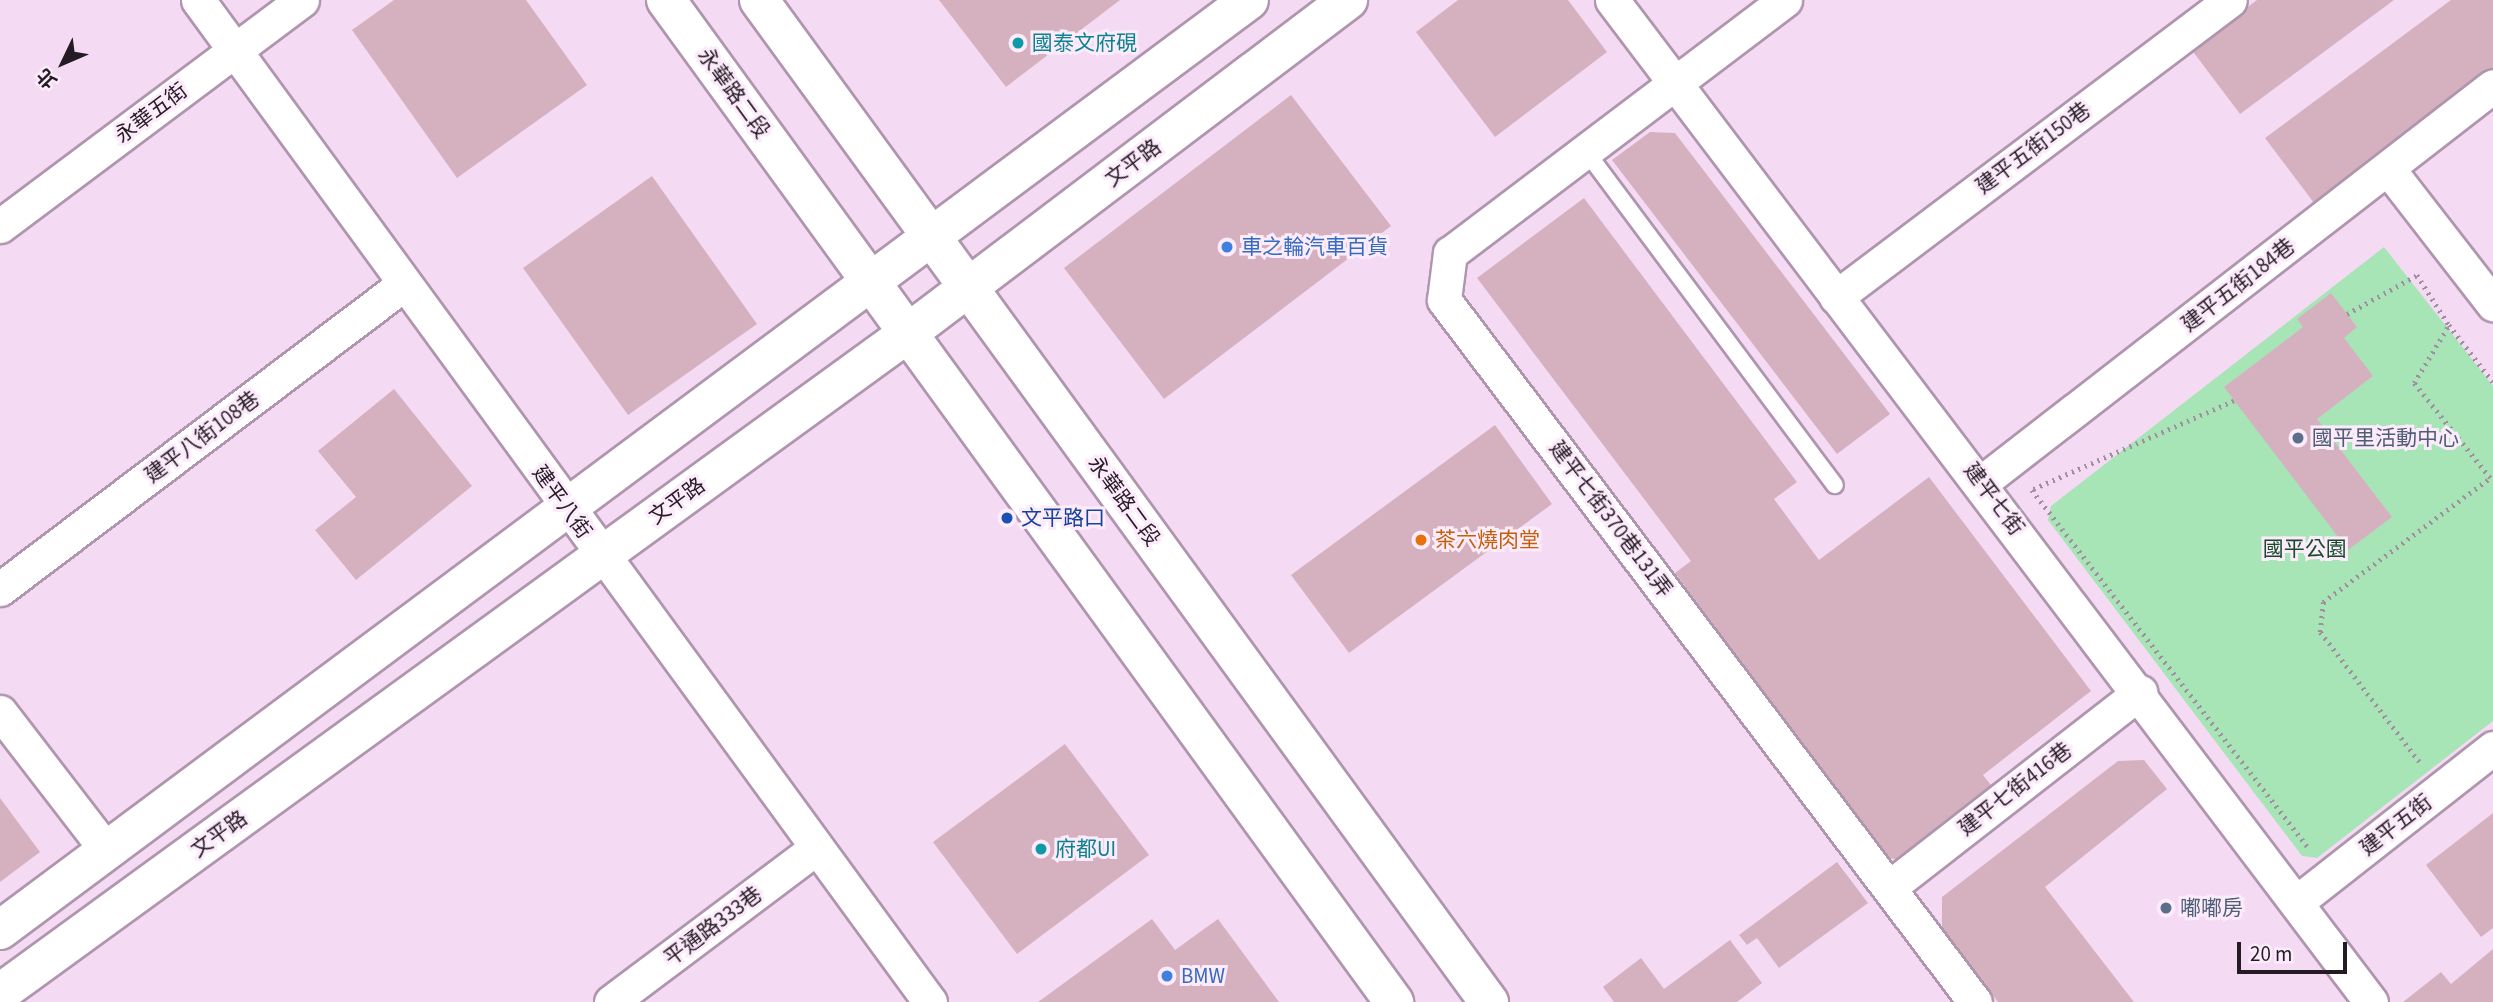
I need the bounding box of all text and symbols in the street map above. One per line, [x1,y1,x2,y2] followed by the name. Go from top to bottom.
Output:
[28,28,98,98] north arrow
[1032,30,1137,56] place label: 國泰文府硯
[1010,35,1026,51] marker: 國泰文府硯
[693,43,775,143] street label: 永華路二段
[31,62,64,94] text: 北
[110,78,192,148] street label: 永華五街
[1971,97,2095,199] street label: 建平五街150巷
[1100,134,1166,192] street label: 文平路
[2177,233,2299,337] street label: 建平五街184巷
[1241,234,1388,260] place label: 車之輪汽車百貨
[1219,239,1235,255] marker: 車之輪汽車百貨
[140,386,264,488] street label: 建平八街108巷
[2312,425,2459,451] place label: 國平里活動中心
[2290,430,2306,446] marker: 國平里活動中心
[1544,436,1678,602] street label: 建平七街370巷131弄
[1083,451,1165,551] street label: 永華路二段
[1959,458,2029,540] street label: 建平七街
[527,461,597,543] street label: 建平八街
[644,472,710,530] street label: 文平路
[1021,505,1105,531] place label: 文平路口
[999,510,1015,526] marker: 文平路口
[1435,527,1540,553] place label: 茶六燒肉堂
[1413,532,1429,548] marker: 茶六燒肉堂
[2263,536,2347,562] park label: 國平公園
[1954,737,2076,841] street label: 建平七街416巷
[2355,789,2437,861] street label: 建平五街
[186,805,252,863] street label: 文平路
[1055,836,1116,862] place label: 府都UI
[1033,841,1049,857] marker: 府都UI
[659,881,767,971] street label: 平通路333巷
[2180,895,2243,921] place label: 嘟嘟房
[2158,900,2174,916] marker: 嘟嘟房
[2241,928,2351,972] scale bar
[2250,939,2292,969] text: 20 m
[1181,963,1225,989] place label: BMW
[1159,968,1175,984] marker: BMW

